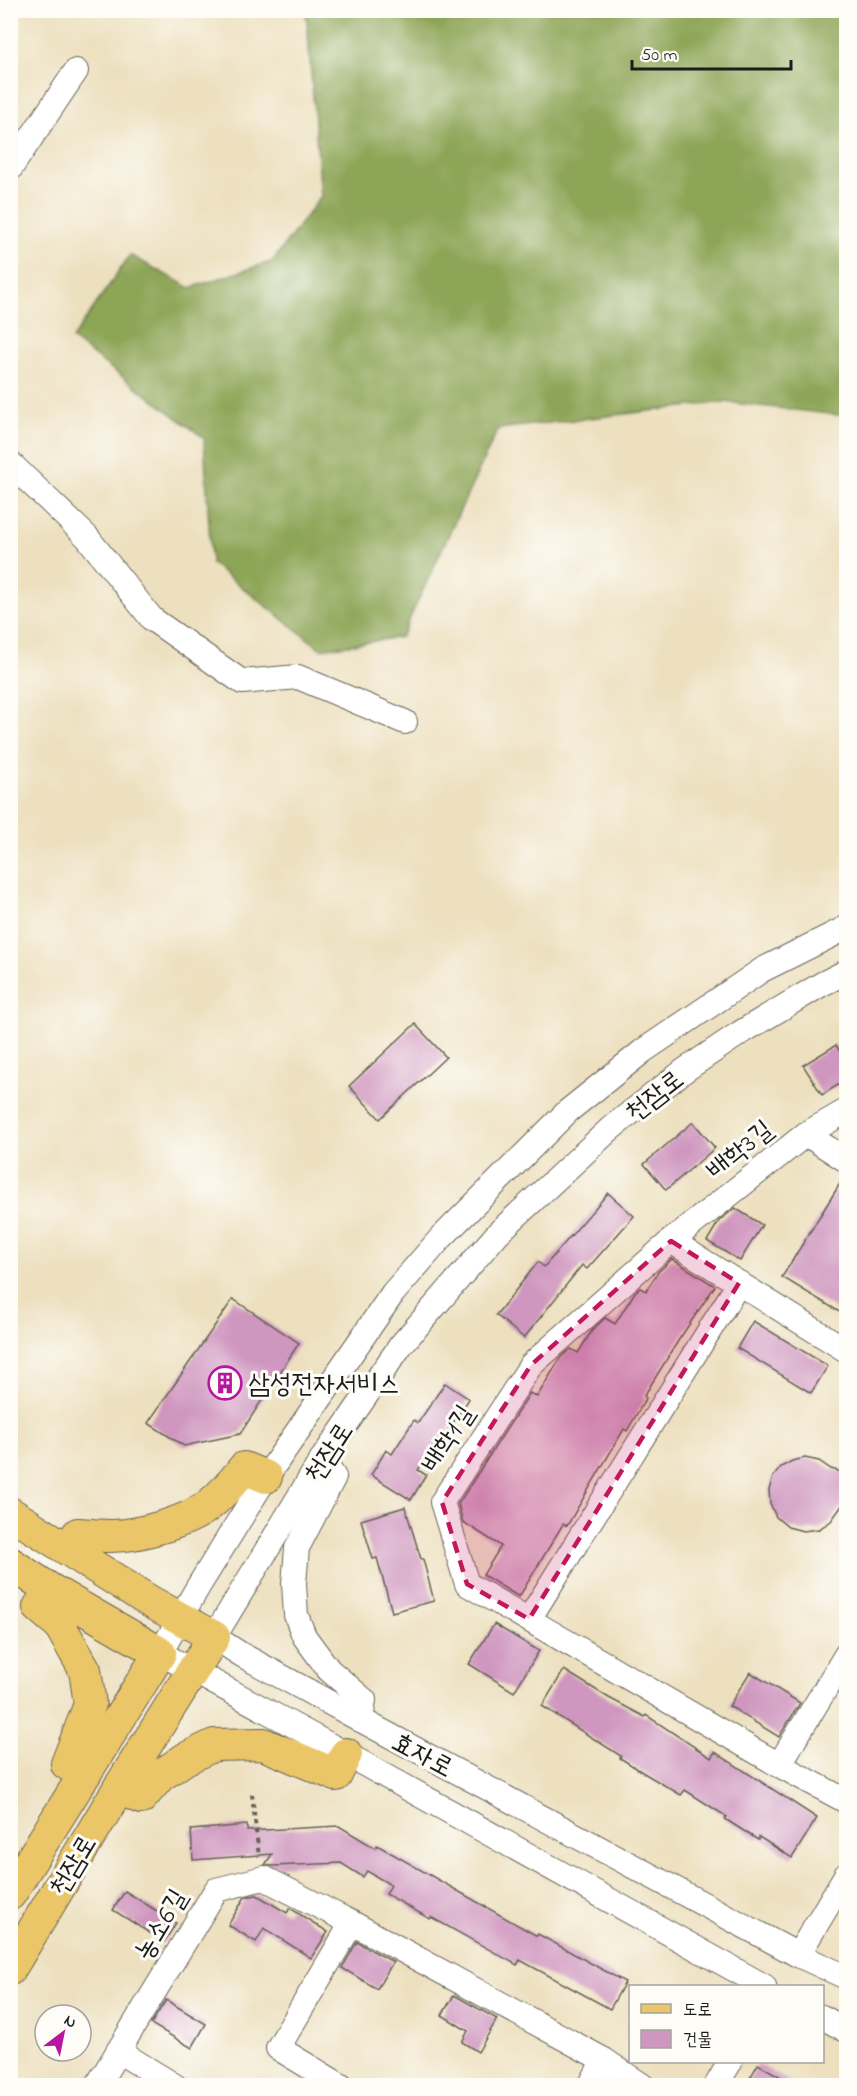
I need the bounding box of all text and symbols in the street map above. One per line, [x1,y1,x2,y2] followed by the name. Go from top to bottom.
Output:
[632,33,791,71] scale bar
[641,43,678,69] text: 50 m
[618,1062,693,1132] street label: 천잠로
[699,1112,783,1190] street label: 배학3길
[207,1365,243,1401] building icon: 삼성전자서비스
[248,1366,400,1405] place label: 삼성전자서비스
[413,1398,486,1481] street label: 배학1길
[296,1415,364,1491] street label: 천잠로
[384,1724,460,1789] street label: 효자로
[41,1828,108,1904] street label: 천잠로
[126,1882,199,1968] street label: 농소6길
[629,1985,824,2063] legend
[683,1998,712,2024] text: 도로
[33,2003,93,2063] north arrow
[59,2009,81,2035] text: N
[683,2028,712,2054] text: 건물

